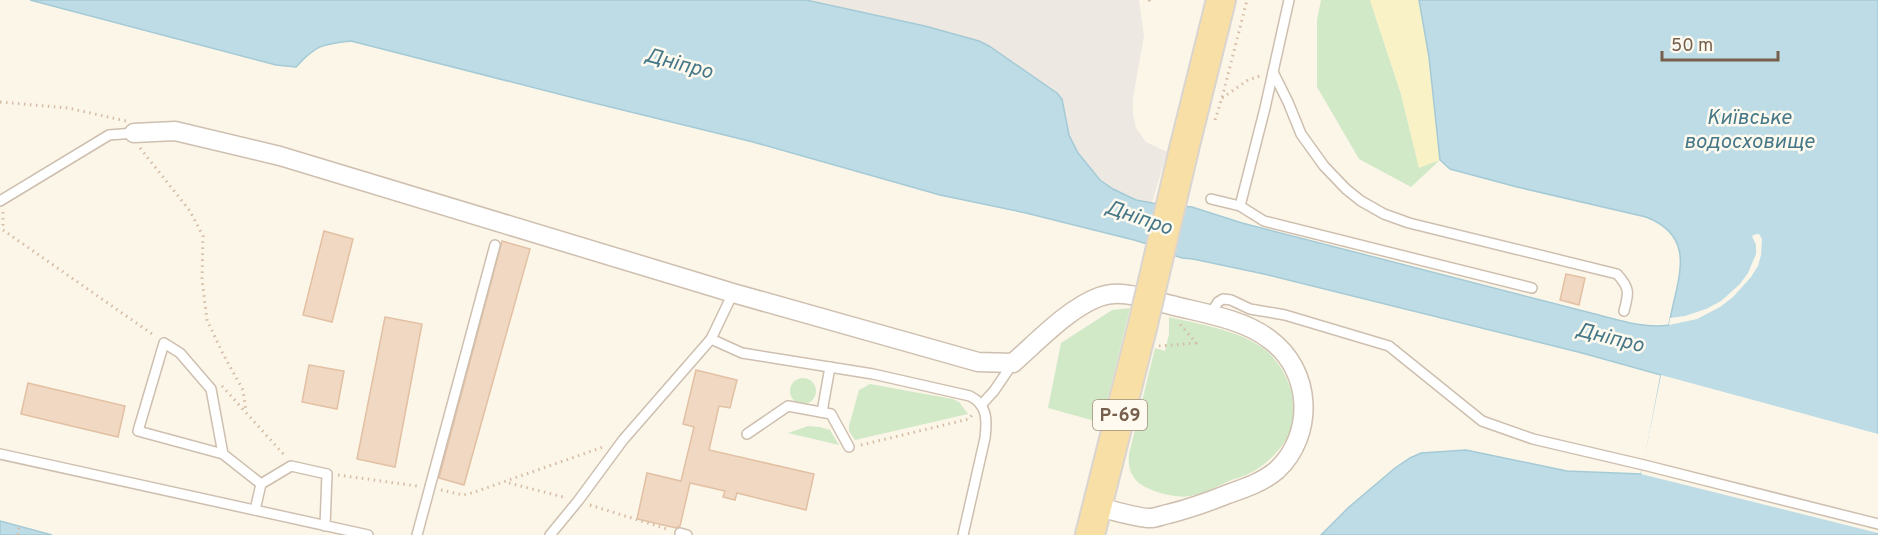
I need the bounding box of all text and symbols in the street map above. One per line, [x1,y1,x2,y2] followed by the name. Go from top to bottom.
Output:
[1662,24,1778,62] scale bar
[1671,35,1713,58] text: 50 m
[642,42,716,87] water label: Дніпро
[1684,105,1815,156] water label: Київське водосховище
[1102,194,1176,243] water label: Дніпро
[1573,317,1647,360] water label: Дніпро
[1093,400,1147,430] road number: Р-69

